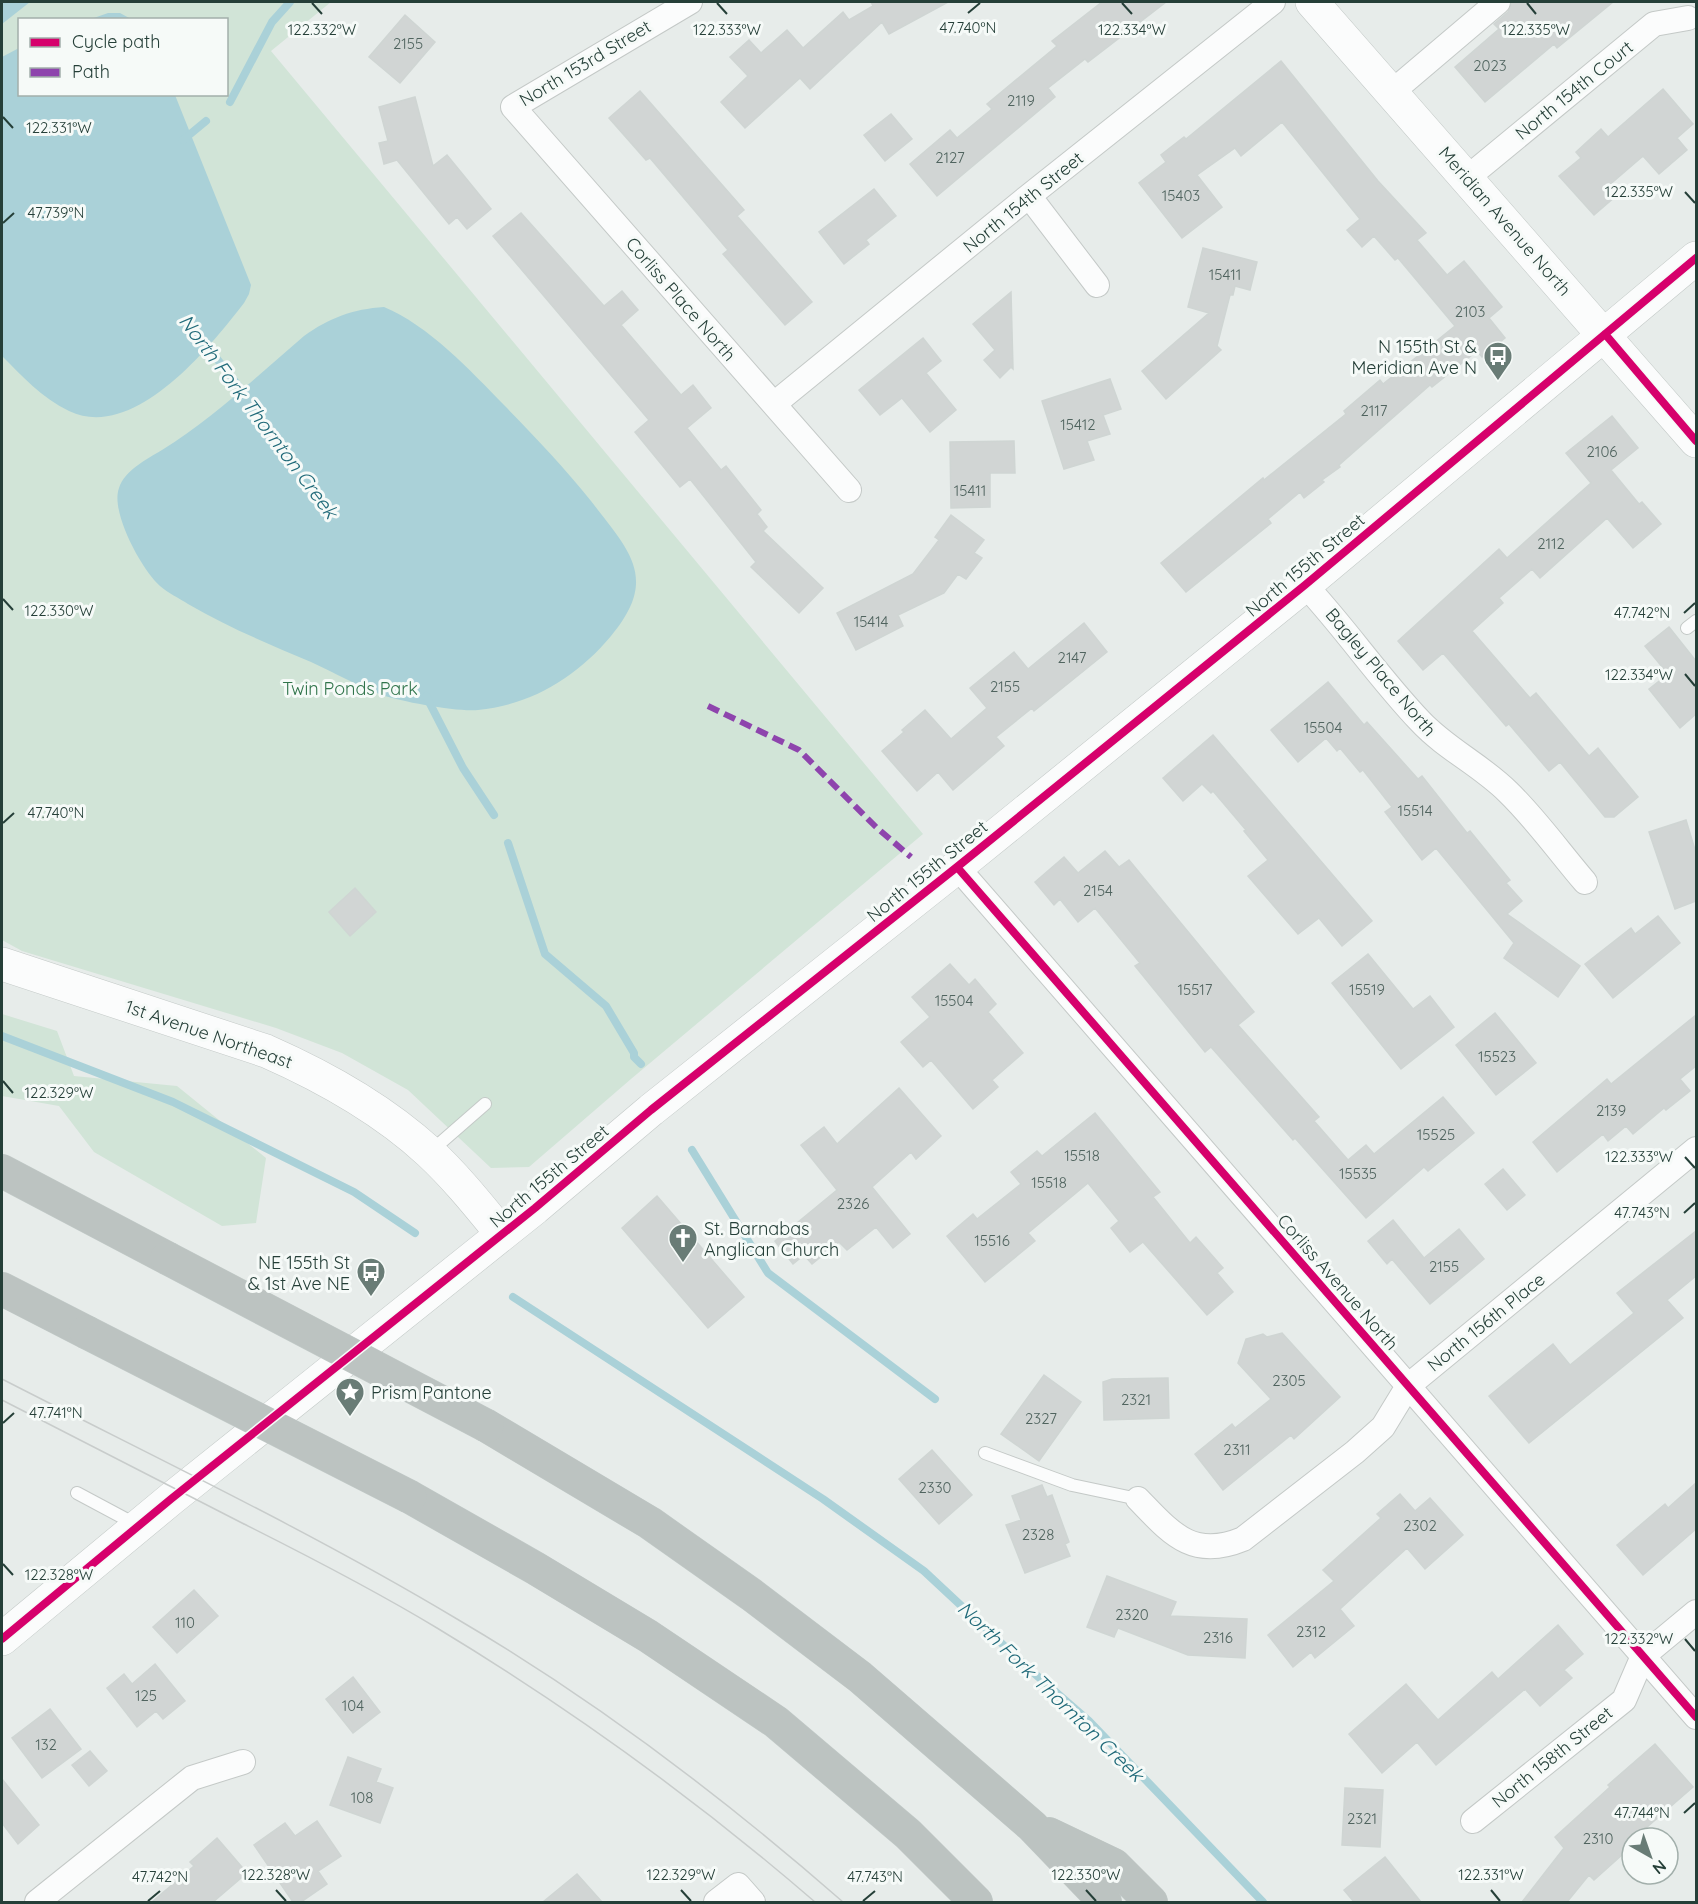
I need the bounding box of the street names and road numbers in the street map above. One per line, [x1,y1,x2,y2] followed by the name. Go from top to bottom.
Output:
[515,15,655,111] street label: North 153rd Street
[1510,35,1638,145] street label: North 154th Court
[1434,142,1576,300] street label: Meridian Avenue North
[958,146,1088,258] street label: North 154th Street
[621,232,741,366] street label: Corliss Place North
[1241,508,1369,622] street label: North 155th Street
[1321,603,1441,741] street label: Bagley Place North
[862,815,992,927] street label: North 155th Street
[122,995,296,1073] street label: 1st Avenue Northeast
[485,1119,613,1233] street label: North 155th Street
[1273,1209,1403,1355] street label: Corliss Avenue North
[1422,1267,1550,1377] street label: North 156th Place
[1487,1701,1617,1813] street label: North 158th Street

